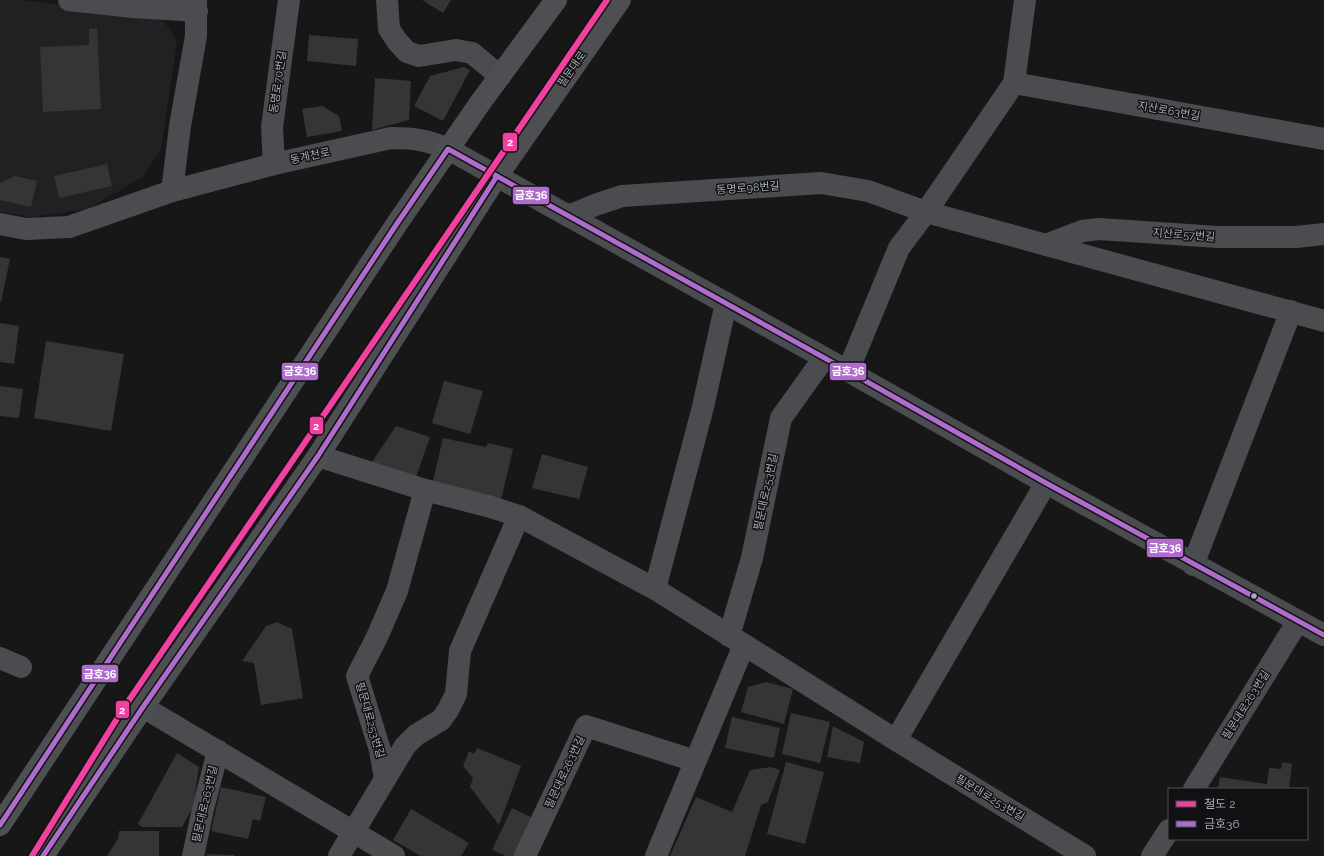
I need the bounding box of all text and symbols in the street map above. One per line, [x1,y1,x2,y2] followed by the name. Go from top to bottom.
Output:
[555,49,589,89] street label: 필문대로
[267,50,289,114] street label: 동명로70번길
[1137,99,1201,123] street label: 지산로63번길
[502,132,518,152] line badge: 2
[507,136,513,149] text: 2
[289,145,331,167] street label: 동계천로
[716,179,780,197] street label: 동명로98번길
[512,186,550,205] line badge: 금호36
[514,189,548,202] text: 금호36
[1152,226,1216,244] street label: 지산로57번길
[281,362,319,381] line badge: 금호36
[829,362,867,381] line badge: 금호36
[283,365,317,378] text: 금호36
[831,365,865,378] text: 금호36
[309,416,324,435] line badge: 2
[313,420,319,433] text: 2
[751,452,781,532] street label: 필문대로253번길
[1146,538,1184,558] line badge: 금호36
[1148,542,1182,555] text: 금호36
[1249,591,1259,601] unlabelled marker
[81,664,119,683] line badge: 금호36
[83,668,117,681] text: 금호36
[1220,668,1272,742] street label: 필문대로263번길
[353,681,387,759] street label: 필문대로253번길
[115,700,130,719] line badge: 2
[119,704,125,717] text: 2
[542,733,588,811] street label: 필문대로263번길
[190,764,220,844] street label: 필문대로263번길
[953,772,1027,824] street label: 필문대로253번길
[1168,788,1308,840] legend
[1204,797,1235,811] text: 철도 2
[1204,817,1240,831] text: 금호36

